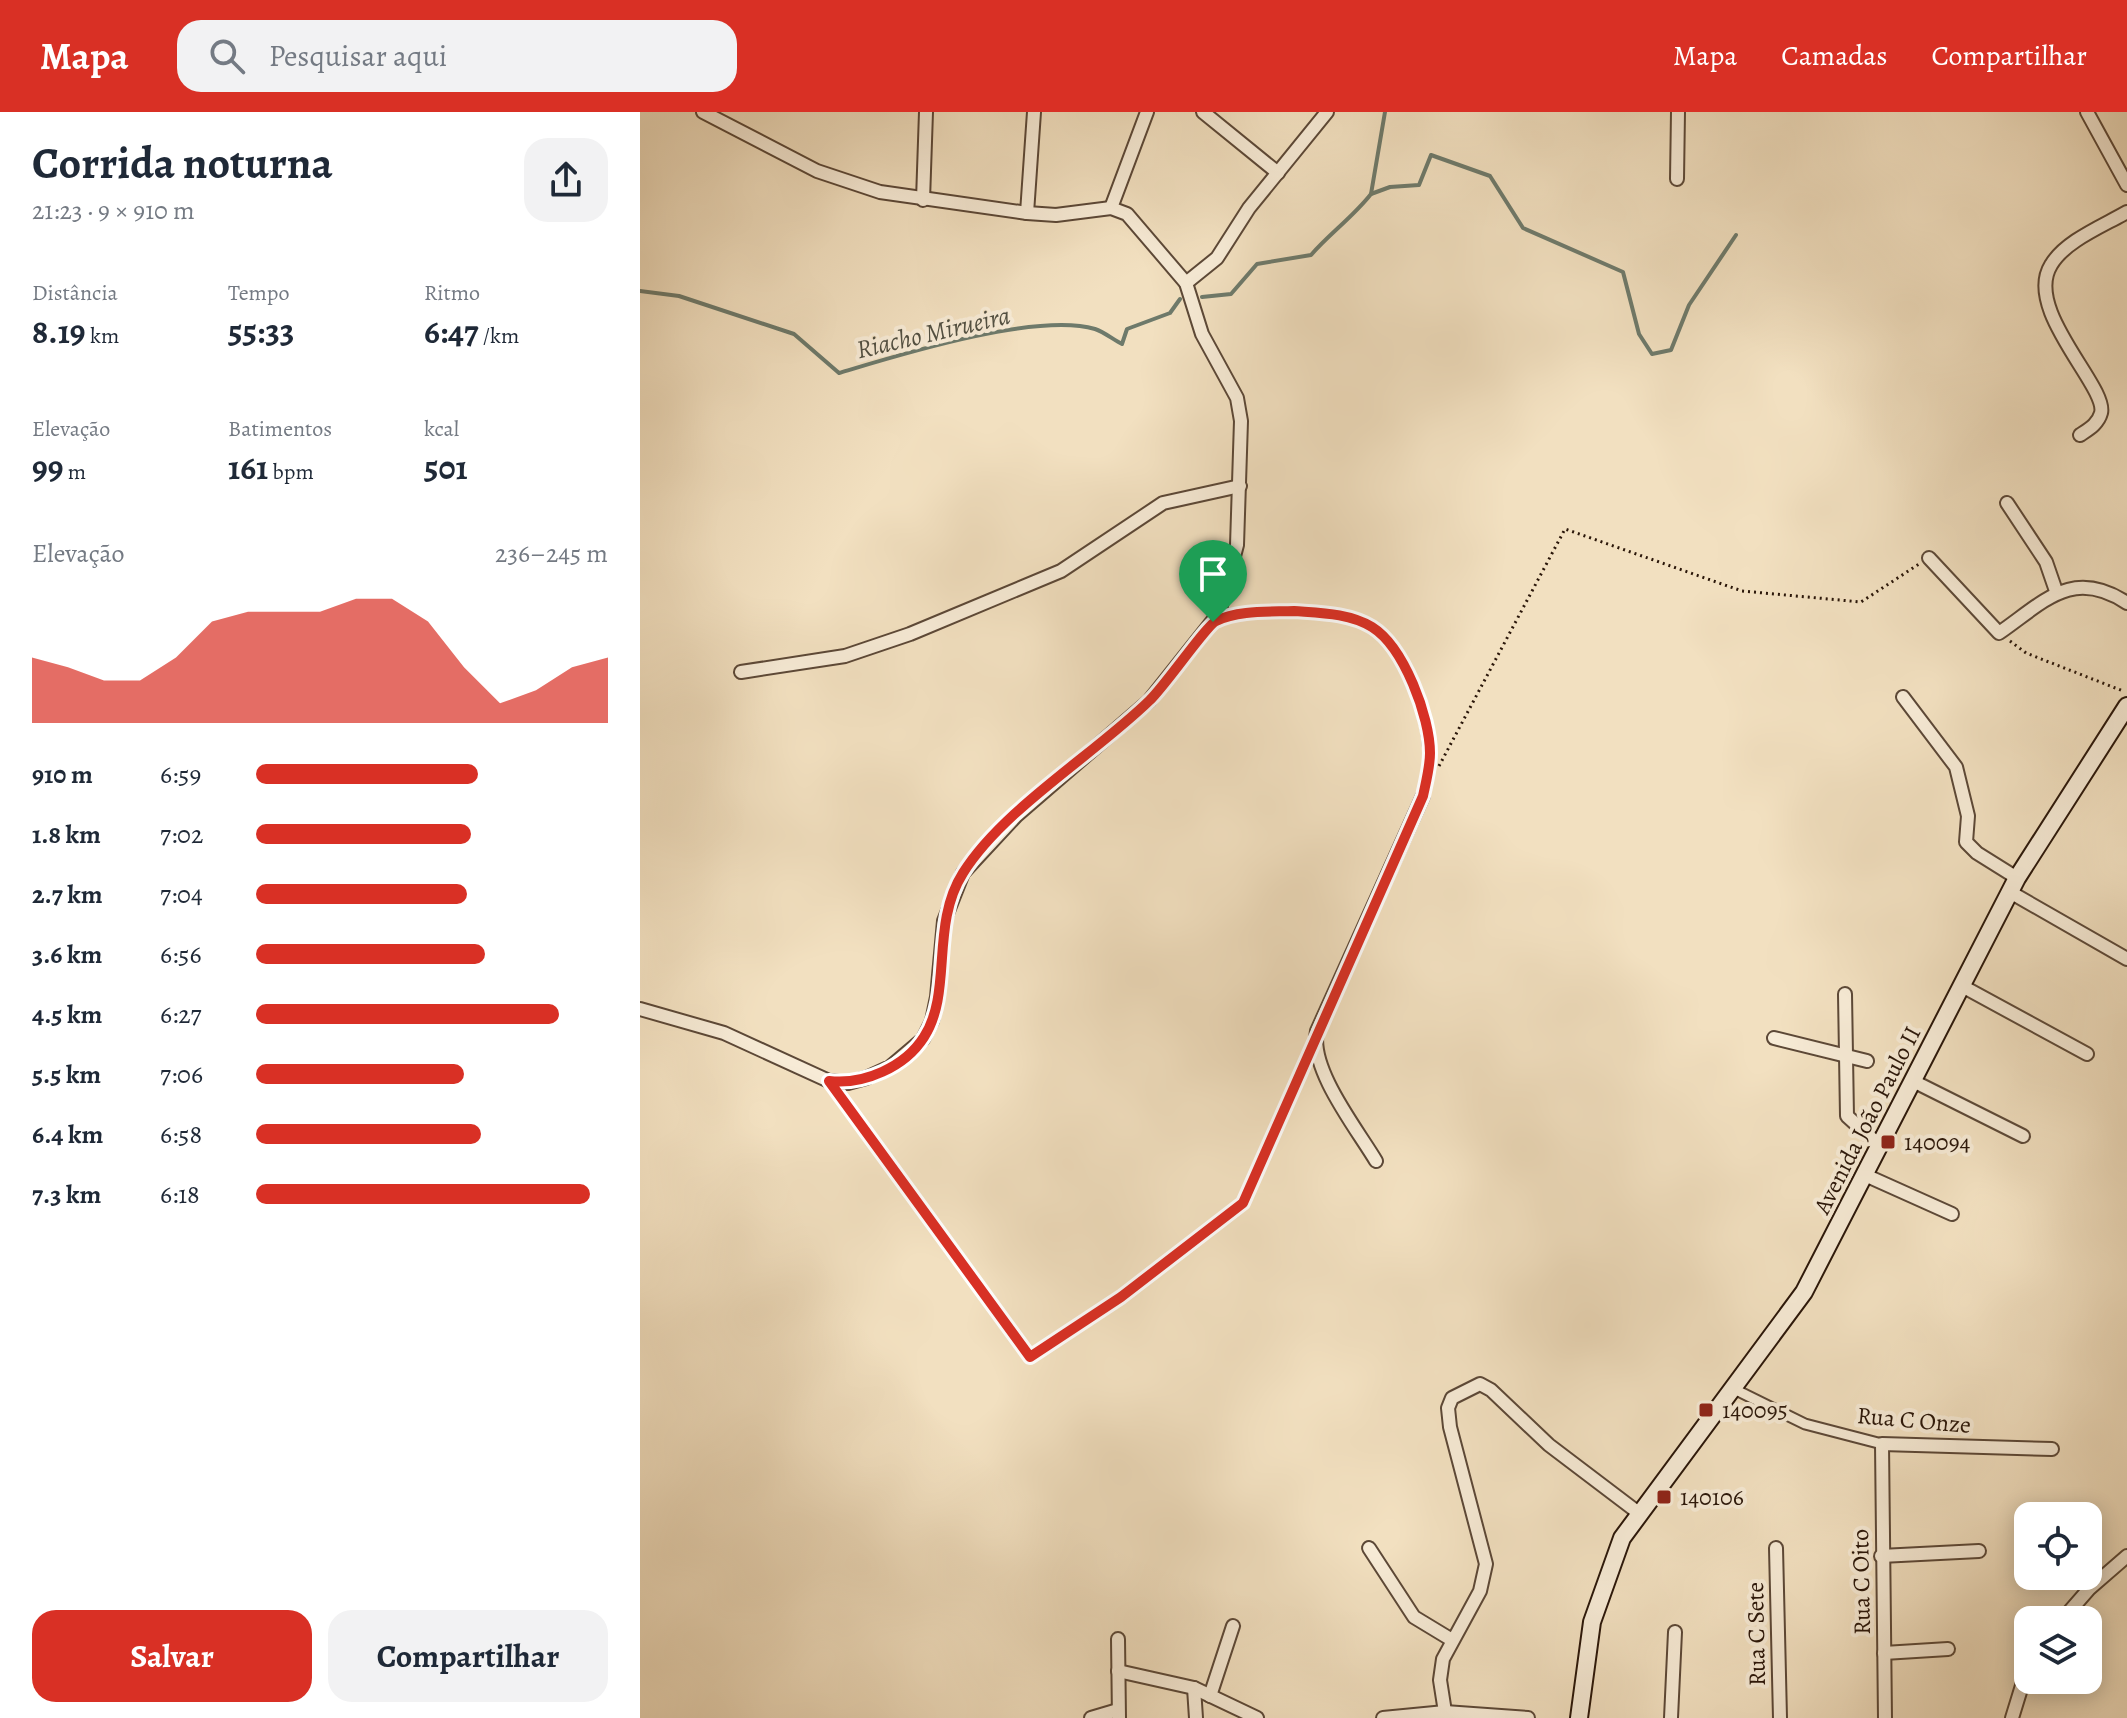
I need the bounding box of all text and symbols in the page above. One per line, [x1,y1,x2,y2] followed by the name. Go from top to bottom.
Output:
[177,20,737,92] search box
[40,30,129,82] text: Mapa
[205,34,249,78] icon: search
[269,36,447,76] text: Pesquisar aqui
[1673,37,1737,75] text: Mapa
[1781,37,1888,75] text: Camadas
[1932,37,2087,75] text: Compartilhar
[32,133,333,193] text: Corrida noturna
[524,138,608,222] button: share
[32,193,195,228] text: 21:23 · 9 × 910 m
[32,278,118,308] text: Distância
[228,278,289,308] text: Tempo
[424,278,480,308] text: Ritmo
[853,298,1013,367] water label: Riacho Mirueira
[32,308,86,355] text: 8.19
[228,308,294,355] text: 55:33
[424,308,478,355] text: 6:47
[86,321,119,351] text: km
[478,321,519,351] text: /km
[32,414,110,444] text: Elevação
[228,414,332,444] text: Batimentos
[424,414,459,444] text: kcal
[32,444,63,491] text: 99
[228,444,268,491] text: 161
[424,444,468,491] text: 501
[63,457,86,487] text: m
[268,457,314,487] text: bpm
[32,536,124,571] text: Elevação
[495,536,608,571] text: 236–245 m
[1179,540,1247,622] pin
[1191,552,1235,596] icon: arrive
[32,757,93,792] text: 910 m
[160,757,201,792] text: 6:59
[32,817,101,852] text: 1.8 km
[160,817,203,852] text: 7:02
[32,877,103,912] text: 2.7 km
[160,877,203,912] text: 7:04
[32,937,102,972] text: 3.6 km
[160,937,201,972] text: 6:56
[32,997,102,1032] text: 4.5 km
[160,997,201,1032] text: 6:27
[1805,1021,1928,1220] street label: Avenida João Paulo II
[32,1057,101,1092] text: 5.5 km
[160,1057,203,1092] text: 7:06
[32,1117,103,1152] text: 6.4 km
[160,1117,202,1152] text: 6:58
[1904,1126,1971,1158] place label: 140094
[1879,1133,1897,1151] marker: 140094
[32,1177,101,1212] text: 7.3 km
[160,1177,200,1212] text: 6:18
[1722,1394,1788,1426] place label: 140095
[1856,1399,1972,1441] street label: Rua C Onze
[1697,1401,1715,1419] marker: 140095
[1680,1481,1744,1513] place label: 140106
[1655,1488,1673,1506] marker: 140106
[2014,1502,2102,1694] map controls
[2014,1502,2102,1590] button: locate
[1844,1529,1878,1635] street label: Rua C Oito
[1739,1582,1773,1686] street label: Rua C Sete
[2014,1606,2102,1694] button: layers
[32,1610,312,1702] button: Salvar
[328,1610,608,1702] button: Compartilhar

